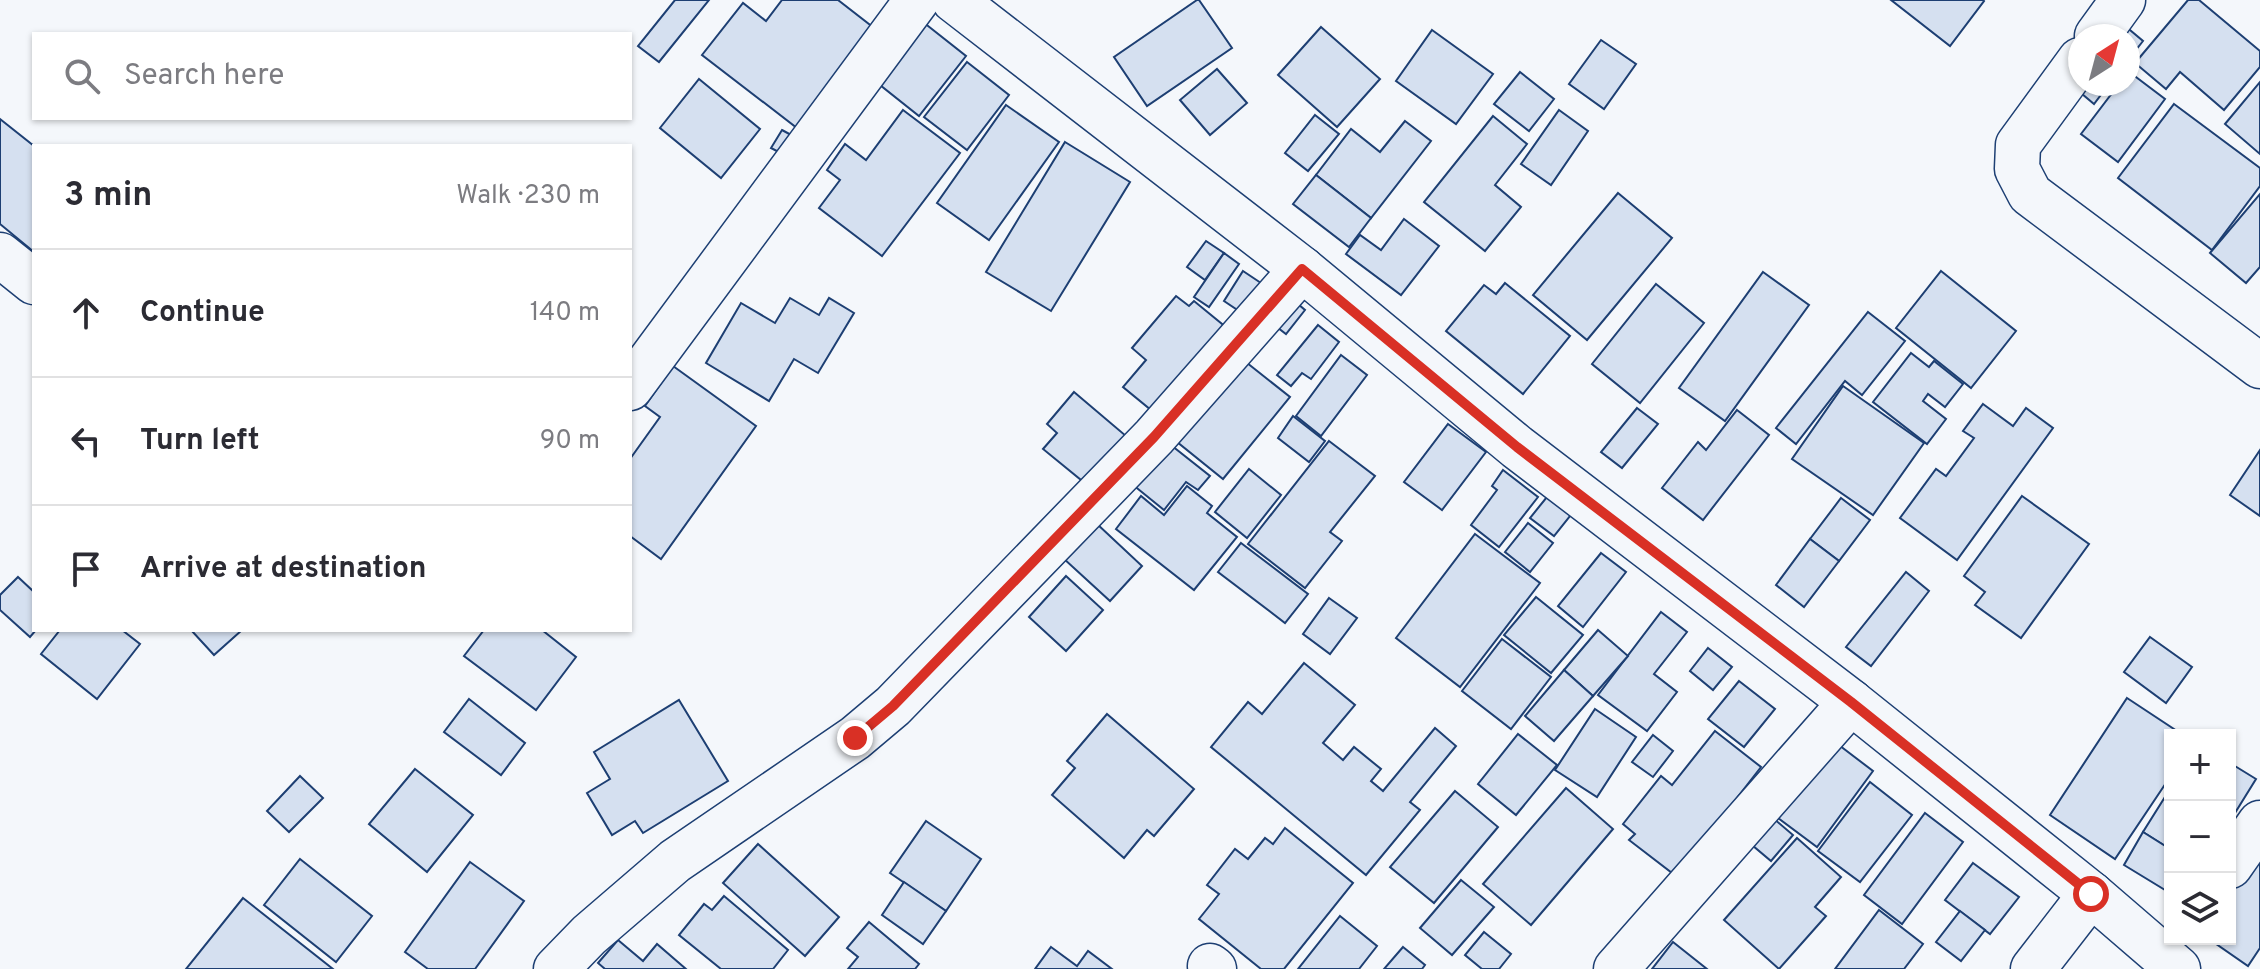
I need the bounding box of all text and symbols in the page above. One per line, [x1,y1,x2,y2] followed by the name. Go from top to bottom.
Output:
[2068,24,2140,96] north arrow
[32,32,632,120] search box
[60,54,104,98] icon: search
[124,58,284,95] text: Search here
[64,175,152,218] text: 3 min
[456,180,600,213] text: Walk · 230 m
[64,291,108,335] icon: ahead
[140,295,265,332] text: Continue
[530,297,600,330] text: 140 m
[64,419,108,463] icon: left
[140,423,260,460] text: Turn left
[540,425,600,458] text: 90 m
[64,547,108,591] icon: arrive
[140,551,426,588] text: Arrive at destination
[837,720,873,756] route end
[2164,729,2236,945] map controls
[2164,729,2236,801] button: +
[2164,801,2236,873] button: −
[2164,873,2236,945] button: layers
[2073,876,2109,912] route start

